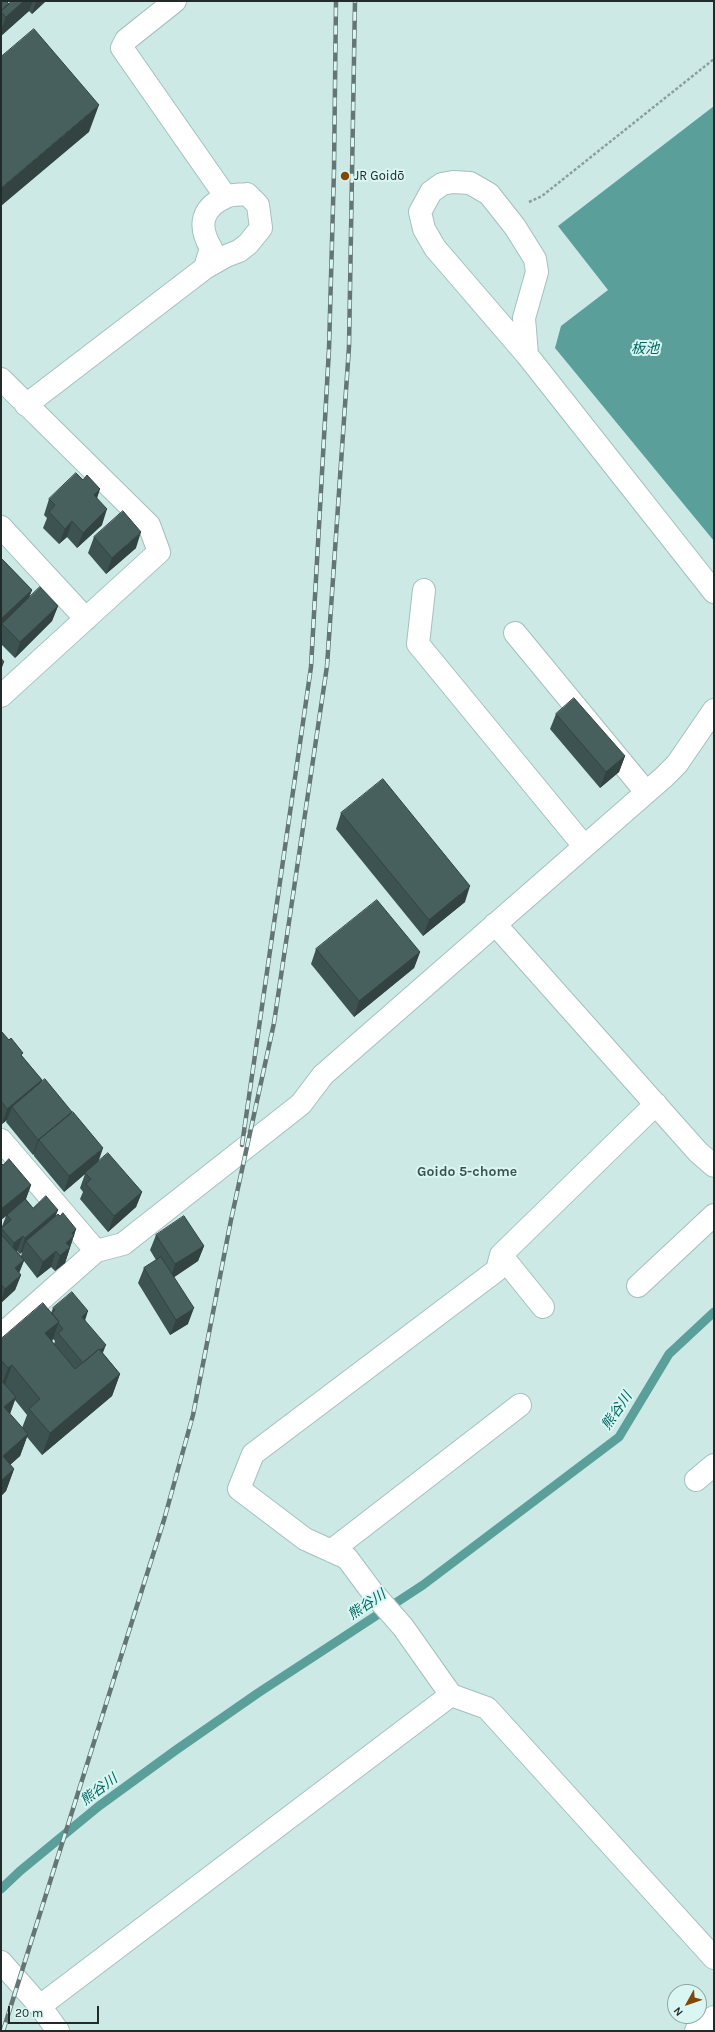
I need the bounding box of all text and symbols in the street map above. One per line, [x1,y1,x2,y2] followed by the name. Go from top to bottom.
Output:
[354,168,404,184] place label: JR Goidō
[339,170,351,182] marker: JR Goidō
[631,341,659,357] water label: 板池
[417,1164,517,1180] district label: Goido 5-chome
[598,1389,636,1433] water label: 熊谷川
[345,1586,389,1624] water label: 熊谷川
[77,1771,121,1809] water label: 熊谷川
[667,1984,707,2024] north arrow
[10,1998,101,2024] scale bar
[671,2004,686,2019] text: N
[15,2006,43,2020] text: 20 m

